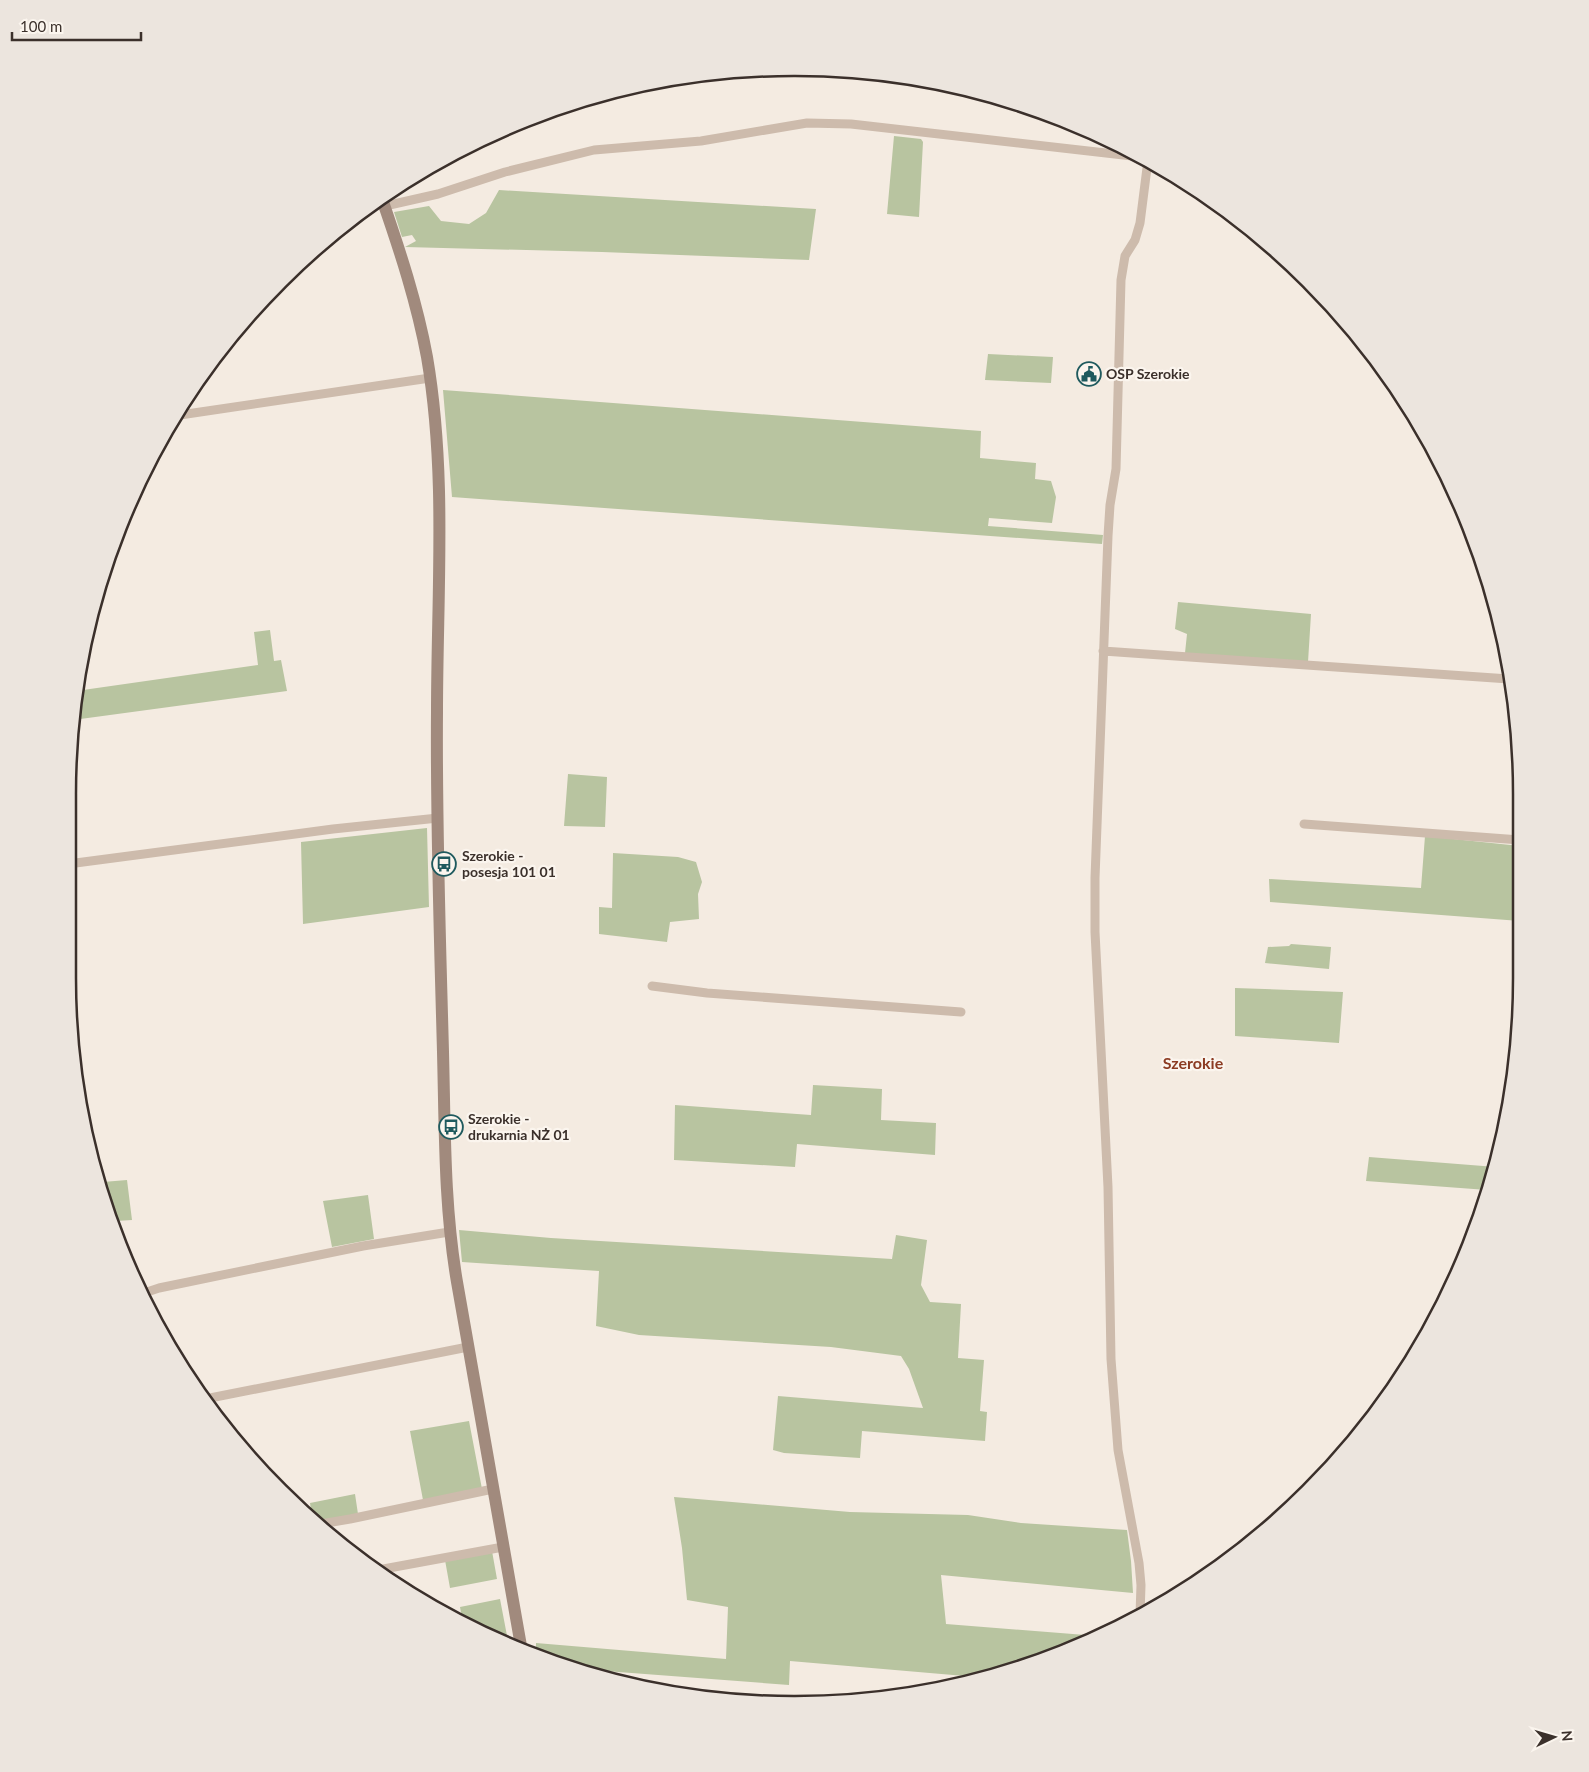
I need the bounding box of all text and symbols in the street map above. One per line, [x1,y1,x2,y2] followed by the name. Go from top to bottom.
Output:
[12,10,141,42] scale bar
[20,17,62,35] text: 100 m
[1076,361,1102,387] public building icon: OSP Szerokie
[1106,365,1190,382] place label: OSP Szerokie
[462,847,556,880] place label: Szerokie - posesja 101 01
[431,851,457,877] bus stop icon: Szerokie - posesja 101 01
[1163,1053,1224,1072] district label: Szerokie
[468,1110,570,1143] place label: Szerokie - drukarnia NŻ 01
[438,1114,464,1140] bus stop icon: Szerokie - drukarnia NŻ 01
[1529,1712,1579,1762] north arrow
[1559,1730,1576,1742] text: N

